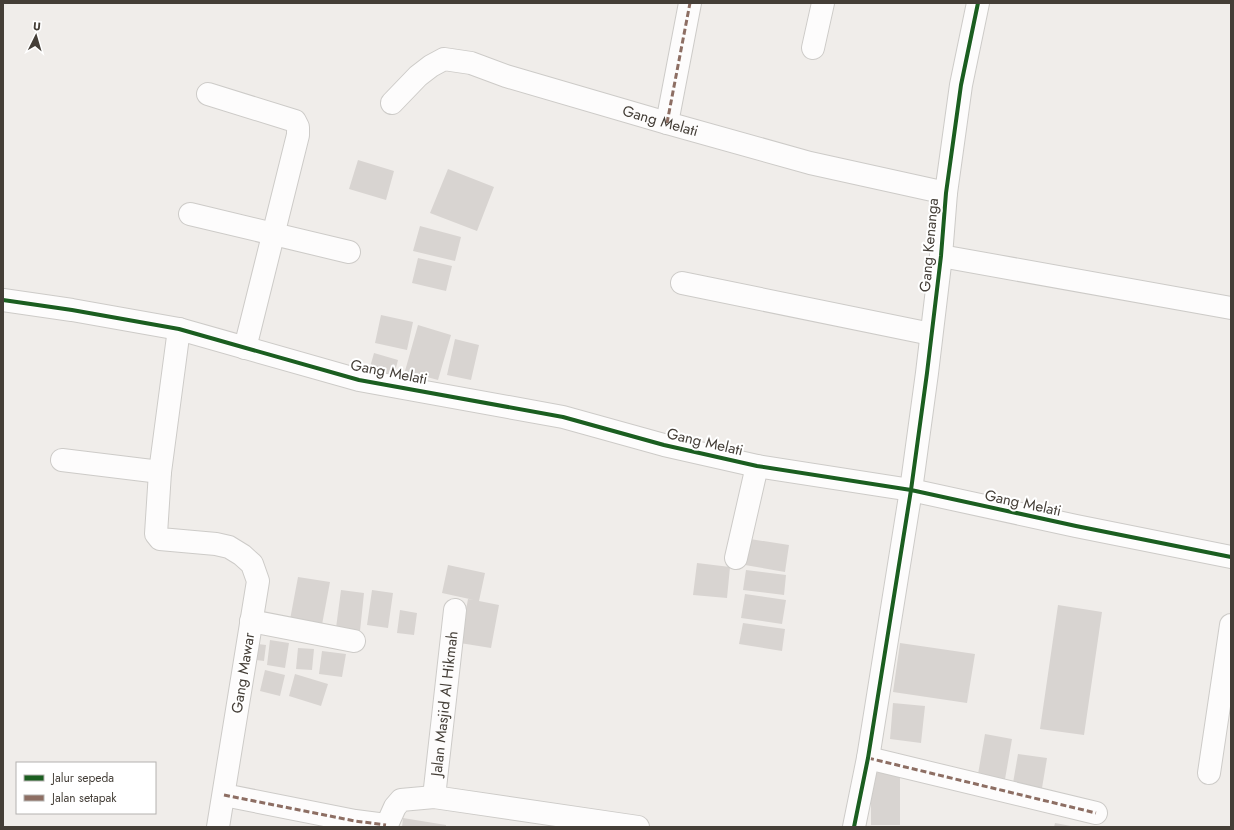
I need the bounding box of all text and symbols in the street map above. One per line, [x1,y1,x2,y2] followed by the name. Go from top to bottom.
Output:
[16,16,56,56] north arrow
[32,18,41,34] text: U
[620,100,701,142] street label: Gang Melati
[914,197,944,293] street label: Gang Kenanga
[349,354,429,390] street label: Gang Melati
[665,423,745,461] street label: Gang Melati
[983,484,1063,522] street label: Gang Melati
[226,630,260,715] street label: Gang Mawar
[425,630,464,779] street label: Jalan Masjid Al Hikmah
[16,762,156,814] legend
[50,769,114,787] text: Jalur sepeda
[50,789,117,807] text: Jalan setapak

